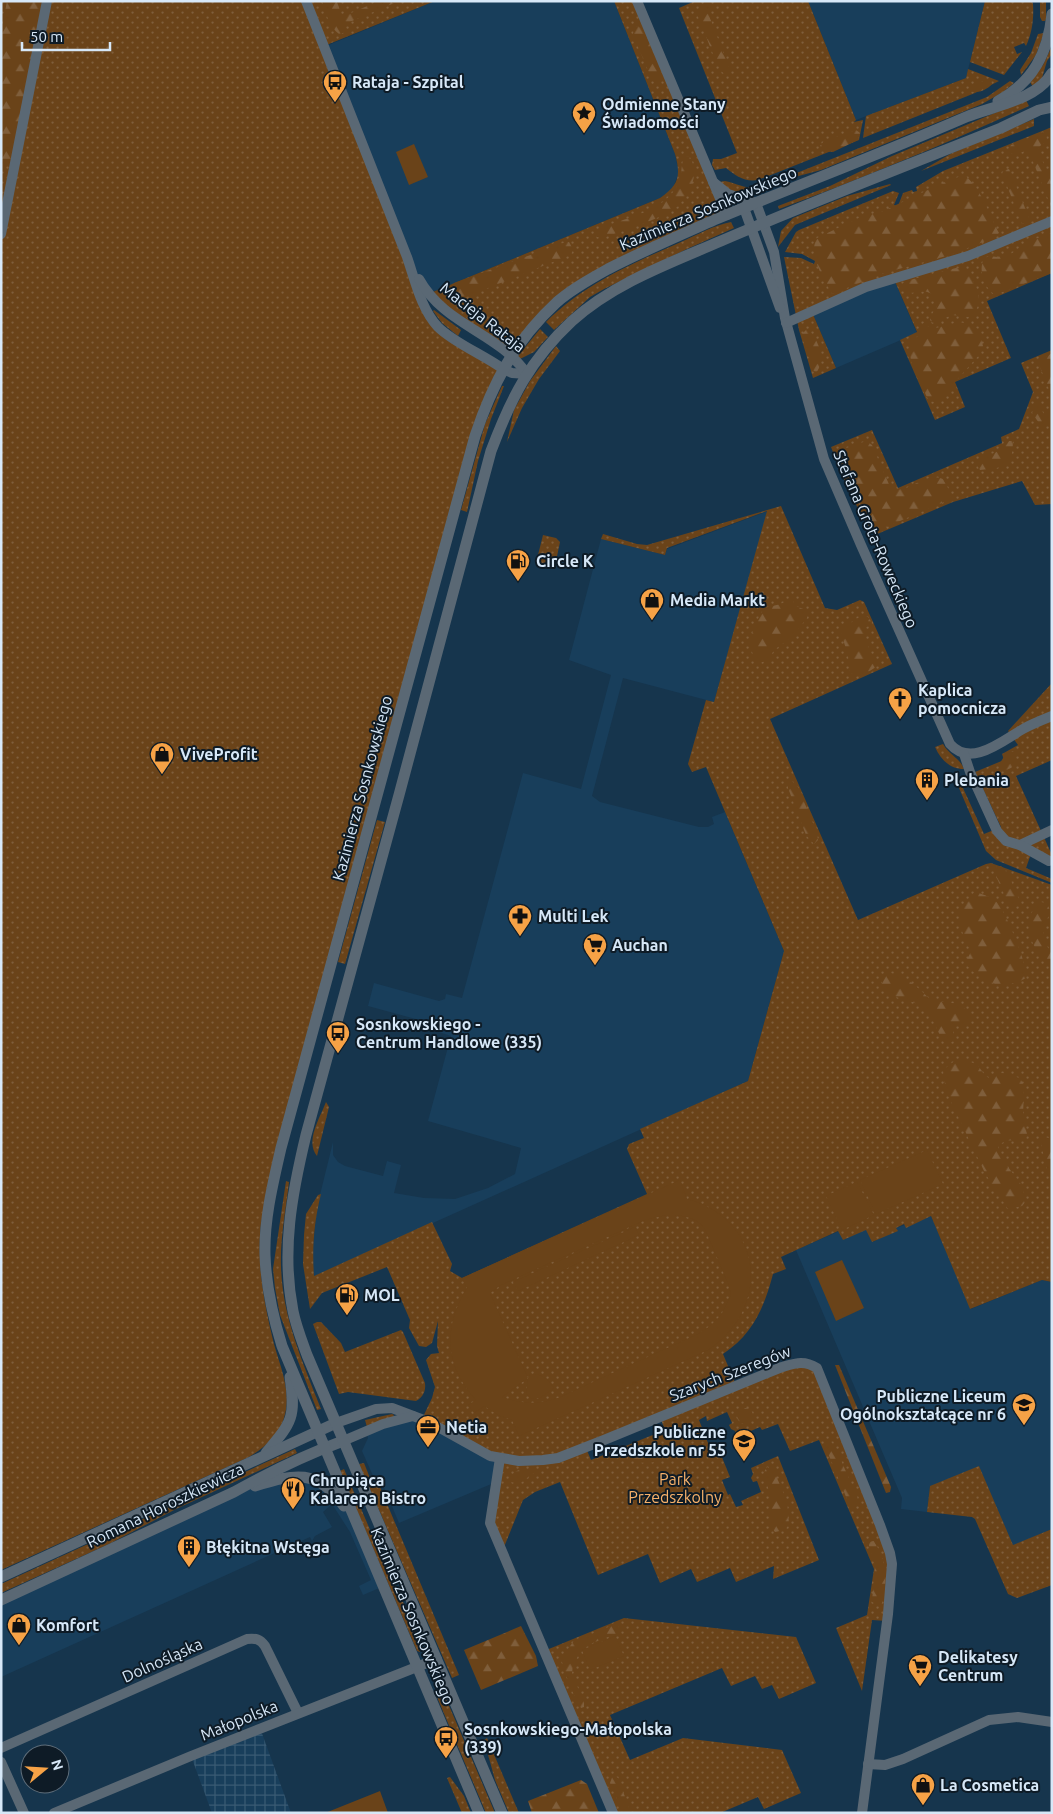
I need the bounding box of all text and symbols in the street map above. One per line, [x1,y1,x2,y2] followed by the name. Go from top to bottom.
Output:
[22,20,110,52] scale bar
[30,28,63,45] text: 50 m
[322,69,348,103] bus stop icon: Rataja - Szpital
[352,73,464,91] place label: Rataja - Szpital
[602,95,726,131] place label: Odmienne Stany Świadomości
[571,100,597,134] place icon: Odmienne Stany Świadomości
[617,162,799,254] street label: Kazimierza Sosnkowskiego
[437,278,529,356] street label: Macieja Rataja
[830,447,922,631] street label: Stefana Grota-Roweckiego
[505,548,531,582] fuel station icon: Circle K
[536,552,594,570] place label: Circle K
[639,587,665,621] shop icon: Media Markt
[670,591,765,609] place label: Media Markt
[918,681,1007,717] place label: Kaplica pomocnicza
[887,686,913,720] church icon: Kaplica pomocnicza
[329,694,395,882] street label: Kazimierza Sosnkowskiego
[149,741,175,775] shop icon: ViveProfit
[180,745,258,763] place label: ViveProfit
[914,767,940,801] building icon: Plebania
[944,771,1009,789] place label: Plebania
[507,903,533,937] pharmacy icon: Multi Lek
[538,907,609,925] place label: Multi Lek
[582,932,608,966] supermarket icon: Auchan
[612,936,668,954] place label: Auchan
[356,1015,542,1052] place label: Sosnkowskiego - Centrum Handlowe (335)
[325,1020,351,1054] bus stop icon: Sosnkowskiego - Centrum Handlowe (335)
[334,1282,360,1316] fuel station icon: MOL
[364,1286,400,1304] place label: MOL
[667,1341,794,1404] street label: Szarych Szeregów
[840,1387,1006,1424] place label: Publiczne Liceum Ogólnokształcące nr 6
[1011,1392,1037,1426] school or university icon: Publiczne Liceum Ogólnokształcące nr 6
[415,1414,441,1448] office icon: Netia
[446,1418,487,1436] place label: Netia
[594,1423,726,1459] place label: Publiczne Przedszkole nr 55
[731,1428,757,1462] school or university icon: Publiczne Przedszkole nr 55
[83,1459,247,1551] street label: Romana Horoszkiewicza
[628,1470,722,1506] park label: Park Przedszkolny
[310,1471,426,1507] place label: Chrupiąca Kalarepa Bistro
[280,1476,306,1510] restaurant icon: Chrupiąca Kalarepa Bistro
[367,1525,459,1707] street label: Kazimierza Sosnkowskiego
[176,1534,202,1568] building icon: Błękitna Wstęga
[206,1538,330,1557] place label: Błękitna Wstęga
[6,1612,32,1646] shop icon: Komfort
[36,1616,99,1634] place label: Komfort
[119,1634,205,1686] street label: Dolnośląska
[938,1648,1018,1684] place label: Delikatesy Centrum
[907,1653,933,1687] supermarket icon: Delikatesy Centrum
[198,1696,280,1744] street label: Małopolska
[464,1720,672,1757] place label: Sosnkowskiego-Małopolska (339)
[433,1725,459,1759] bus stop icon: Sosnkowskiego-Małopolska (339)
[20,1744,70,1794] north arrow
[48,1758,67,1772] text: N
[910,1772,936,1806] shop icon: La Cosmetica
[940,1776,1039,1794] place label: La Cosmetica

